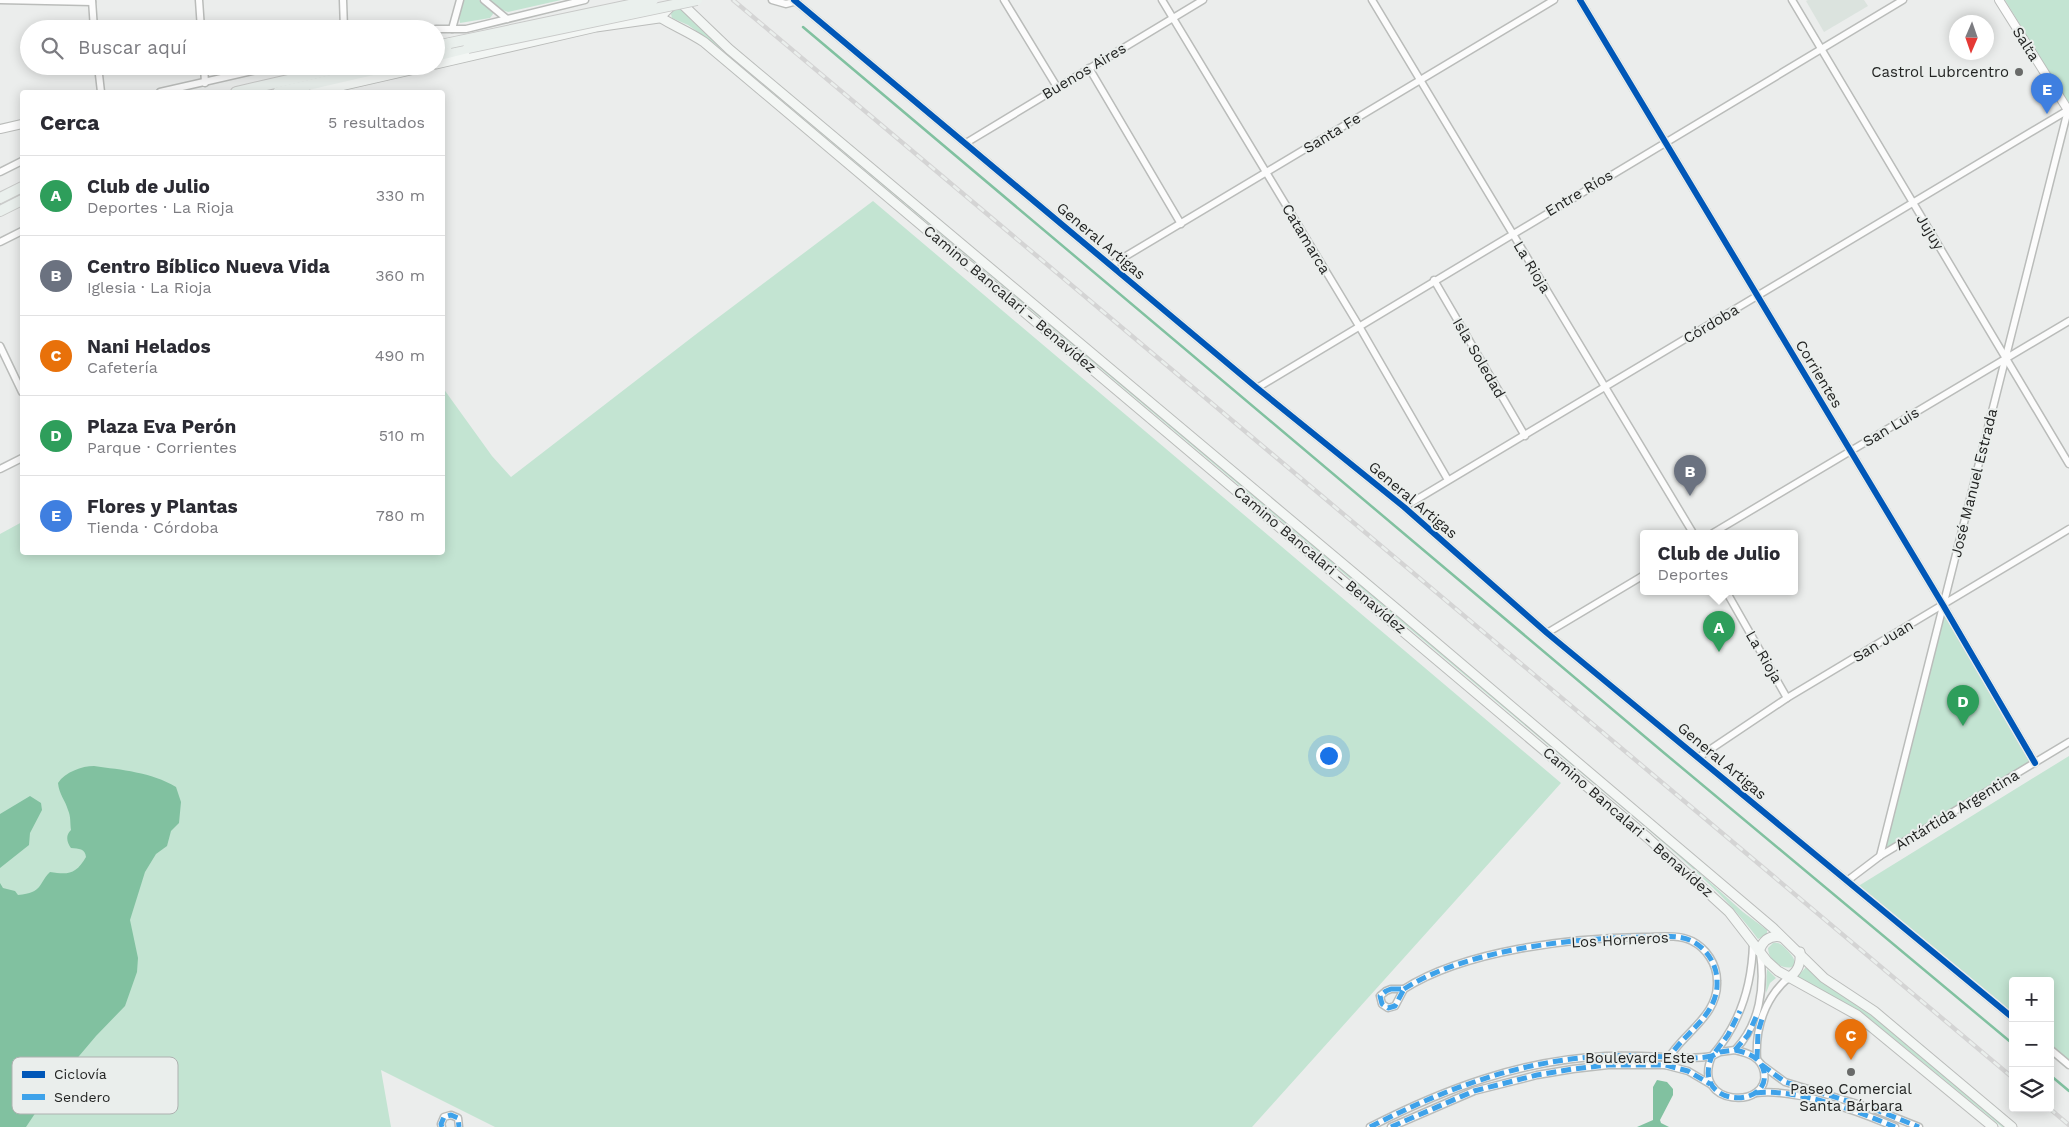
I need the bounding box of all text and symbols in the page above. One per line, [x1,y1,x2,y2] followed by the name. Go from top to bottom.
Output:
[1949,15,1994,60] north arrow
[20,20,445,75] search box
[2009,24,2044,65] street label: Salta
[38,34,66,62] icon: search
[78,36,187,59] text: Buscar aquí
[1039,39,1129,103] street label: Buenos Aires
[1871,63,2009,81] place label: Castrol Lubrcentro
[2013,66,2025,78] marker: Castrol Lubrcentro
[2031,73,2063,114] pin: E
[1300,109,1364,157] street label: Santa Fe
[40,110,99,135] text: Cerca
[328,113,425,132] text: 5 resultados
[1542,166,1616,220] street label: Entre Ríos
[87,175,210,198] text: Club de Julio
[51,186,61,205] text: A
[376,186,425,205] text: 330 m
[87,198,234,217] text: Deportes · La Rioja
[1053,199,1149,284] street label: General Artigas
[1278,201,1334,278] street label: Catamarca
[1912,211,1948,253] street label: Jujuy
[920,221,1100,377] street label: Camino Bancalari - Benavídez
[1509,238,1555,297] street label: La Rioja
[87,255,330,278] text: Centro Bíblico Nueva Vida
[51,266,61,285] text: B
[375,266,425,285] text: 360 m
[87,278,212,297] text: Iglesia · La Rioja
[1680,300,1742,348] street label: Córdoba
[1449,315,1509,401] street label: Isla Soledad
[87,335,211,358] text: Nani Helados
[1792,337,1846,411] street label: Corrientes
[51,346,61,365] text: C
[375,346,425,365] text: 490 m
[87,358,158,377] text: Cafetería
[1860,403,1922,451] street label: San Luis
[1947,406,2001,559] street label: José Manuel Estrada
[87,415,236,438] text: Plaza Eva Perón
[50,426,62,445] text: D
[379,426,425,445] text: 510 m
[87,438,237,457] text: Parque · Corrientes
[1674,455,1706,496] pin: B
[1365,458,1461,543] street label: General Artigas
[1230,482,1410,638] street label: Camino Bancalari - Benavídez
[87,495,238,518] text: Flores y Plantas
[51,506,61,525] text: E
[376,506,425,525] text: 780 m
[87,518,219,537] text: Tienda · Córdoba
[1640,530,1798,595] popup
[1658,542,1780,565] text: Club de Julio
[1658,565,1728,584] text: Deportes
[1703,611,1735,652] pin: A
[1849,616,1917,666] street label: San Juan
[1742,628,1786,687] street label: La Rioja
[1947,685,1979,726] pin: D
[1674,719,1770,804] street label: General Artigas
[1316,743,1342,769] your location
[1539,743,1717,901] street label: Camino Bancalari - Benavídez
[1892,766,2023,854] street label: Antártida Argentina
[1571,928,1669,952] street label: Los Horneros
[2009,977,2054,1112] map controls
[2009,977,2054,1022] button: +
[1835,1019,1867,1060] pin: C
[2009,1022,2054,1067] button: −
[1585,1049,1695,1067] street label: Boulevard Este
[12,1057,178,1114] legend
[54,1066,107,1082] text: Ciclovía
[1845,1066,1857,1078] marker: Paseo Comercial Santa Bárbara
[2009,1067,2054,1112] button: layers
[1790,1080,1912,1115] place label: Paseo Comercial Santa Bárbara
[54,1089,110,1105] text: Sendero

